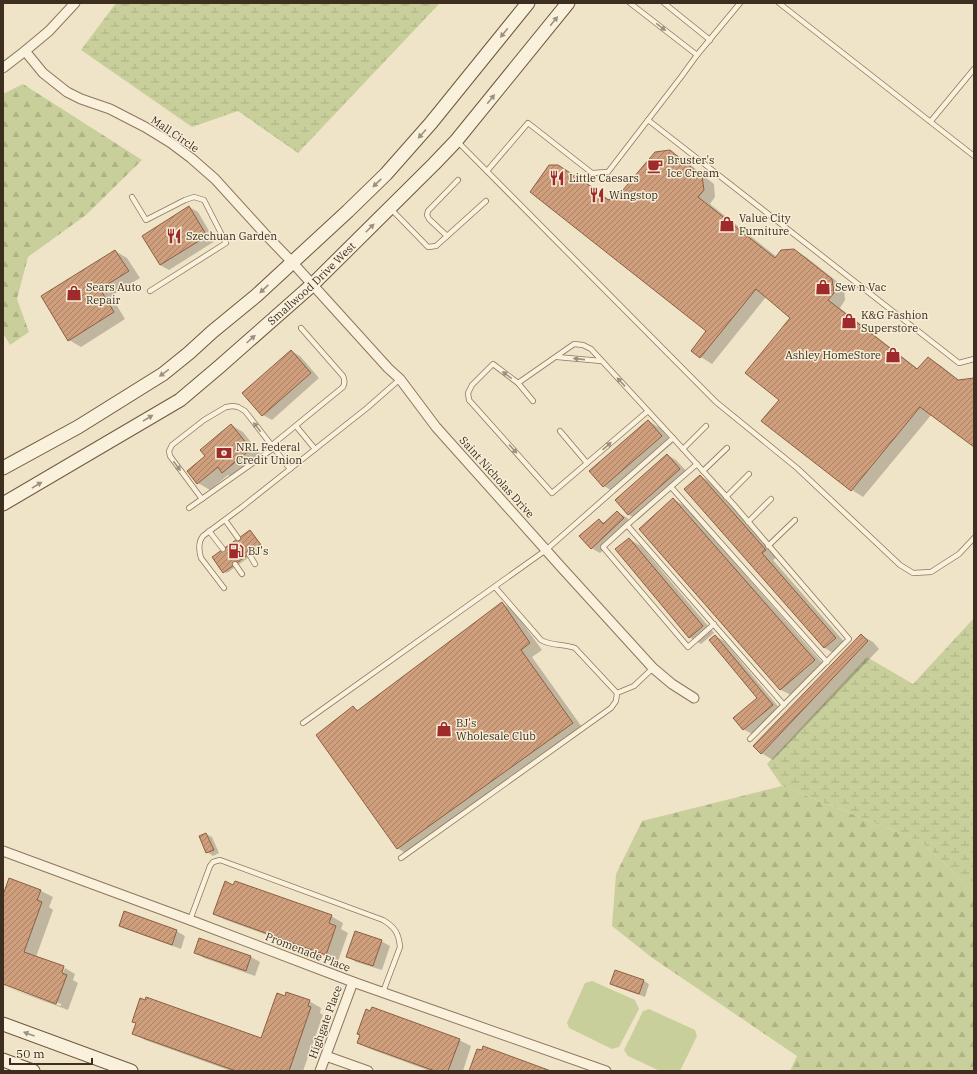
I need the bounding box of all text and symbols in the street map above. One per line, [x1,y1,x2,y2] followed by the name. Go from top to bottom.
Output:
[549,16,558,27] one-way arrow
[656,23,667,31] one-way arrow
[499,28,508,39] one-way arrow
[487,93,495,104] one-way arrow
[148,113,202,155] street label: Mall Circle
[417,129,426,140] one-way arrow
[667,153,720,180] place label: Bruster's Ice Cream
[646,157,664,175] cafe icon: Bruster's Ice Cream
[548,169,566,187] restaurant icon: Little Caesars
[569,171,639,185] place label: Little Caesars
[372,178,382,187] one-way arrow
[588,186,606,204] restaurant icon: Wingstop
[609,188,658,202] place label: Wingstop
[739,211,791,238] place label: Value City Furniture
[718,215,736,233] shop icon: Value City Furniture
[365,223,375,233] one-way arrow
[165,227,183,245] restaurant icon: Szechuan Garden
[186,229,277,243] place label: Szechuan Garden
[264,239,358,328] street label: Smallwood Drive West
[814,278,832,296] shop icon: Sew n Vac
[86,280,142,307] place label: Sears Auto Repair
[835,280,887,294] place label: Sew n Vac
[65,284,83,302] shop icon: Sears Auto Repair
[259,284,269,294] one-way arrow
[861,308,928,335] place label: K&G Fashion Superstore
[840,312,858,330] shop icon: K&G Fashion Superstore
[246,334,256,344] one-way arrow
[884,346,902,364] shop icon: Ashley HomeStore
[785,348,881,362] place label: Ashley HomeStore
[573,355,585,362] one-way arrow
[159,368,170,377] one-way arrow
[502,371,513,379] one-way arrow
[616,377,626,387] one-way arrow
[142,415,154,422] one-way arrow
[253,421,262,432] one-way arrow
[457,433,537,521] street label: Saint Nicholas Drive
[236,440,302,467] place label: NRL Federal Credit Union
[602,442,611,451] one-way arrow
[215,444,233,462] bank icon: NRL Federal Credit Union
[509,444,518,455] one-way arrow
[173,460,181,471] one-way arrow
[31,481,43,488] one-way arrow
[227,542,245,560] fuel station icon: BJ's
[248,544,268,558] place label: BJ's
[456,716,536,743] place label: BJ's Wholesale Club
[435,720,453,738] shop icon: BJ's Wholesale Club
[263,929,353,975] street label: Promenade Place
[305,983,345,1060] street label: Highgate Place
[22,1030,34,1036] one-way arrow
[10,1040,92,1066] scale bar
[16,1046,45,1061] text: 50 m

